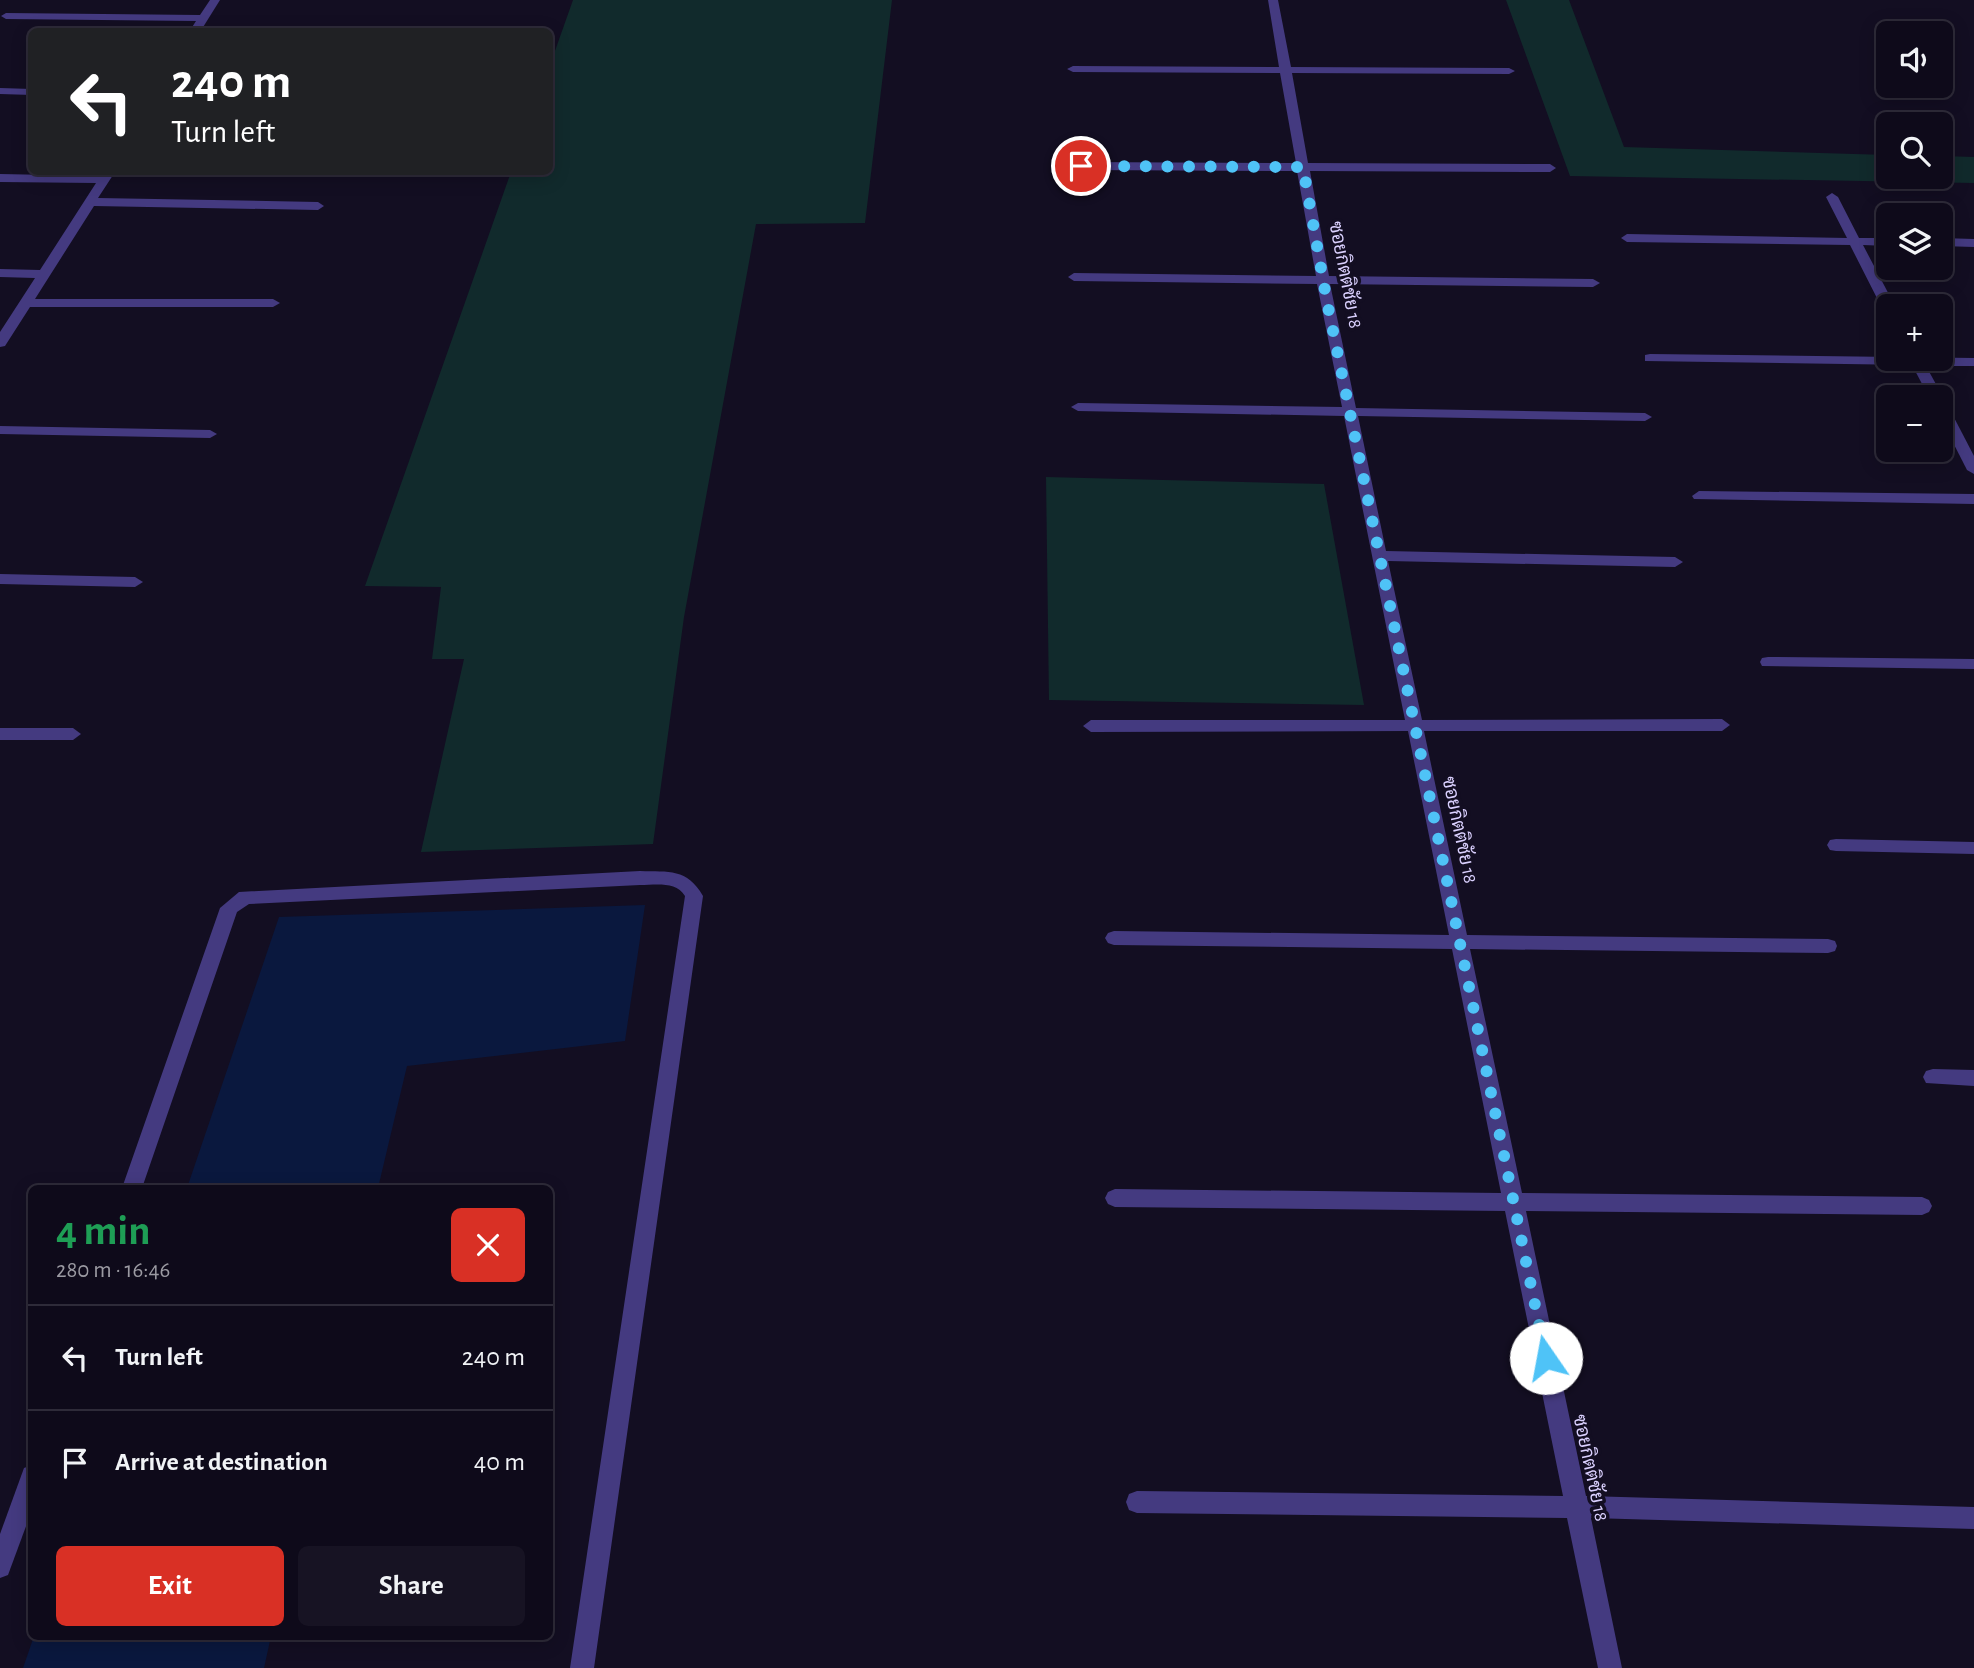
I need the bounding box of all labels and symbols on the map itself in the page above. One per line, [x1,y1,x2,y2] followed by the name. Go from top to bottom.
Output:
[1051,136,1111,196] pin
[1325,219,1367,330] street label: ซอยกิตติชัย 18
[1438,774,1482,885] street label: ซอยกิตติชัย 18
[1509,1321,1583,1395] position arrow
[1569,1412,1613,1523] street label: ซอยกิตติชัย 18

